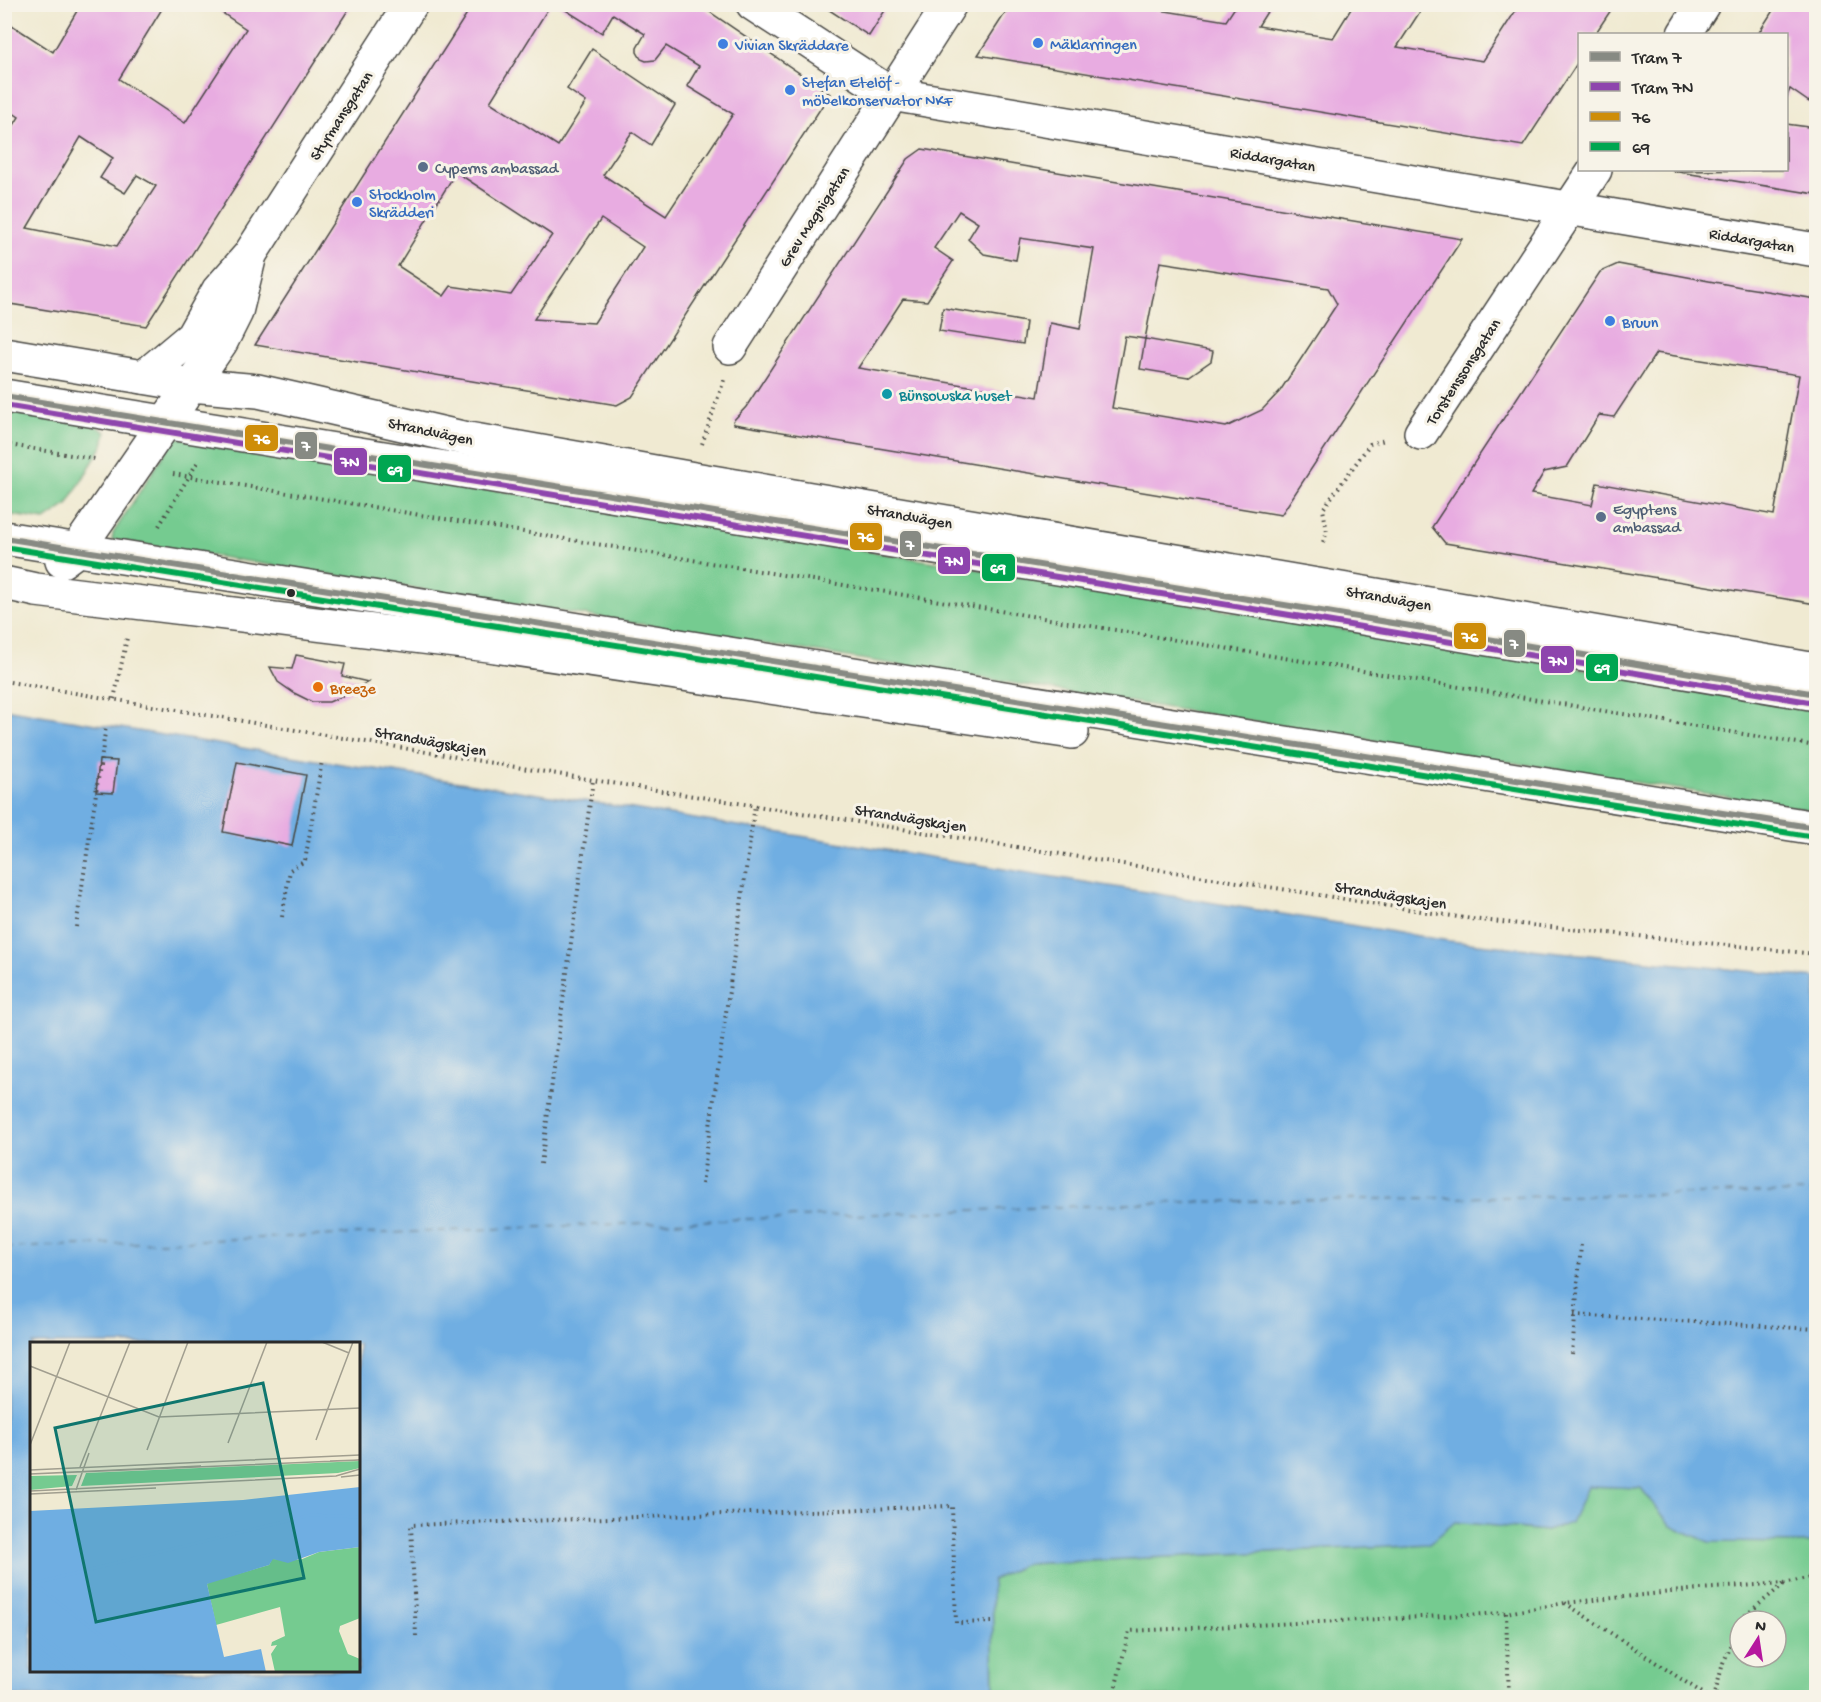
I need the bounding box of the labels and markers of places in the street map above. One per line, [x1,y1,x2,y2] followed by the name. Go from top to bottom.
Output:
[1031,36,1045,50] marker: Mäklarringen
[716,37,730,51] marker: Vivian Skräddare
[1050,37,1137,56] place label: Mäklarringen
[734,38,850,57] place label: Vivian Skräddare
[802,75,953,112] place label: Stefan Etelöf - möbelkonservator NKF
[783,83,797,97] marker: Stefan Etelöf - möbelkonservator NKF
[416,160,430,174] marker: Cyperns ambassad
[435,161,560,180] place label: Cyperns ambassad
[369,187,436,224] place label: Stockholm Skrädderi
[350,195,364,209] marker: Stockholm Skrädderi
[1603,314,1617,328] marker: Bruun
[1621,315,1659,334] place label: Bruun
[880,387,894,401] marker: Bünsowska huset
[898,388,1013,407] place label: Bünsowska huset
[1613,502,1682,539] place label: Egyptens ambassad
[1594,510,1608,524] marker: Egyptens ambassad
[285,587,297,599] unlabelled marker
[311,680,325,694] marker: Breeze
[329,681,376,700] place label: Breeze

